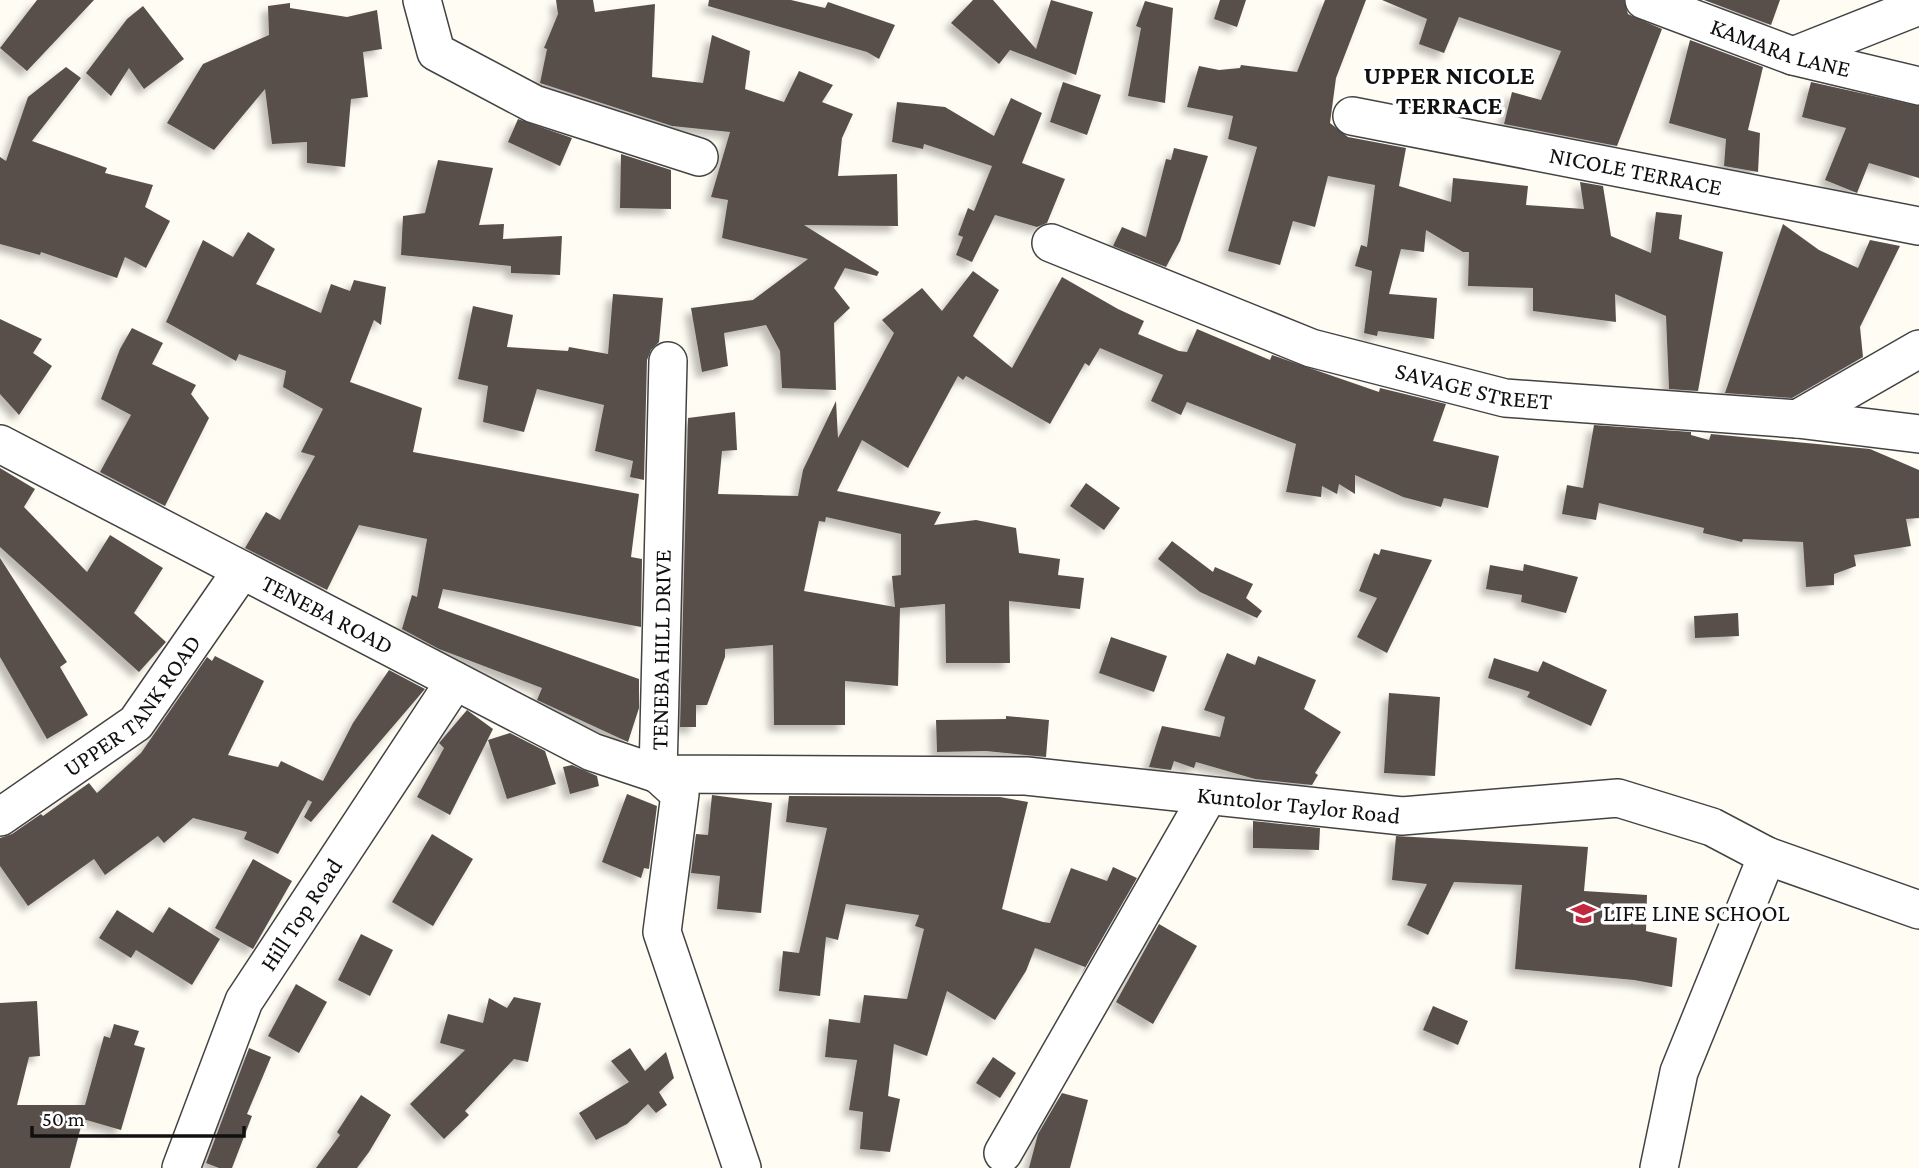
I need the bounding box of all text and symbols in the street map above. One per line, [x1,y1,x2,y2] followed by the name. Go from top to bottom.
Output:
[1707,12,1853,82] street label: KAMARA LANE
[1363,61,1535,120] district label: UPPER NICOLE TERRACE
[1547,141,1724,201] street label: NICOLE TERRACE
[1393,356,1553,414] street label: SAVAGE STREET
[645,549,676,751] street label: TENEBA HILL DRIVE
[257,568,398,659] street label: TENEBA ROAD
[58,629,206,782] street label: UPPER TANK ROAD
[1196,780,1402,829] street label: Kuntolor Taylor Road
[254,853,348,976] street label: Hill Top Road
[1569,899,1597,927] school or university icon: LIFE LINE SCHOOL
[1603,899,1789,926] place label: LIFE LINE SCHOOL
[32,1094,243,1138] scale bar
[42,1107,85,1131] text: 50 m

